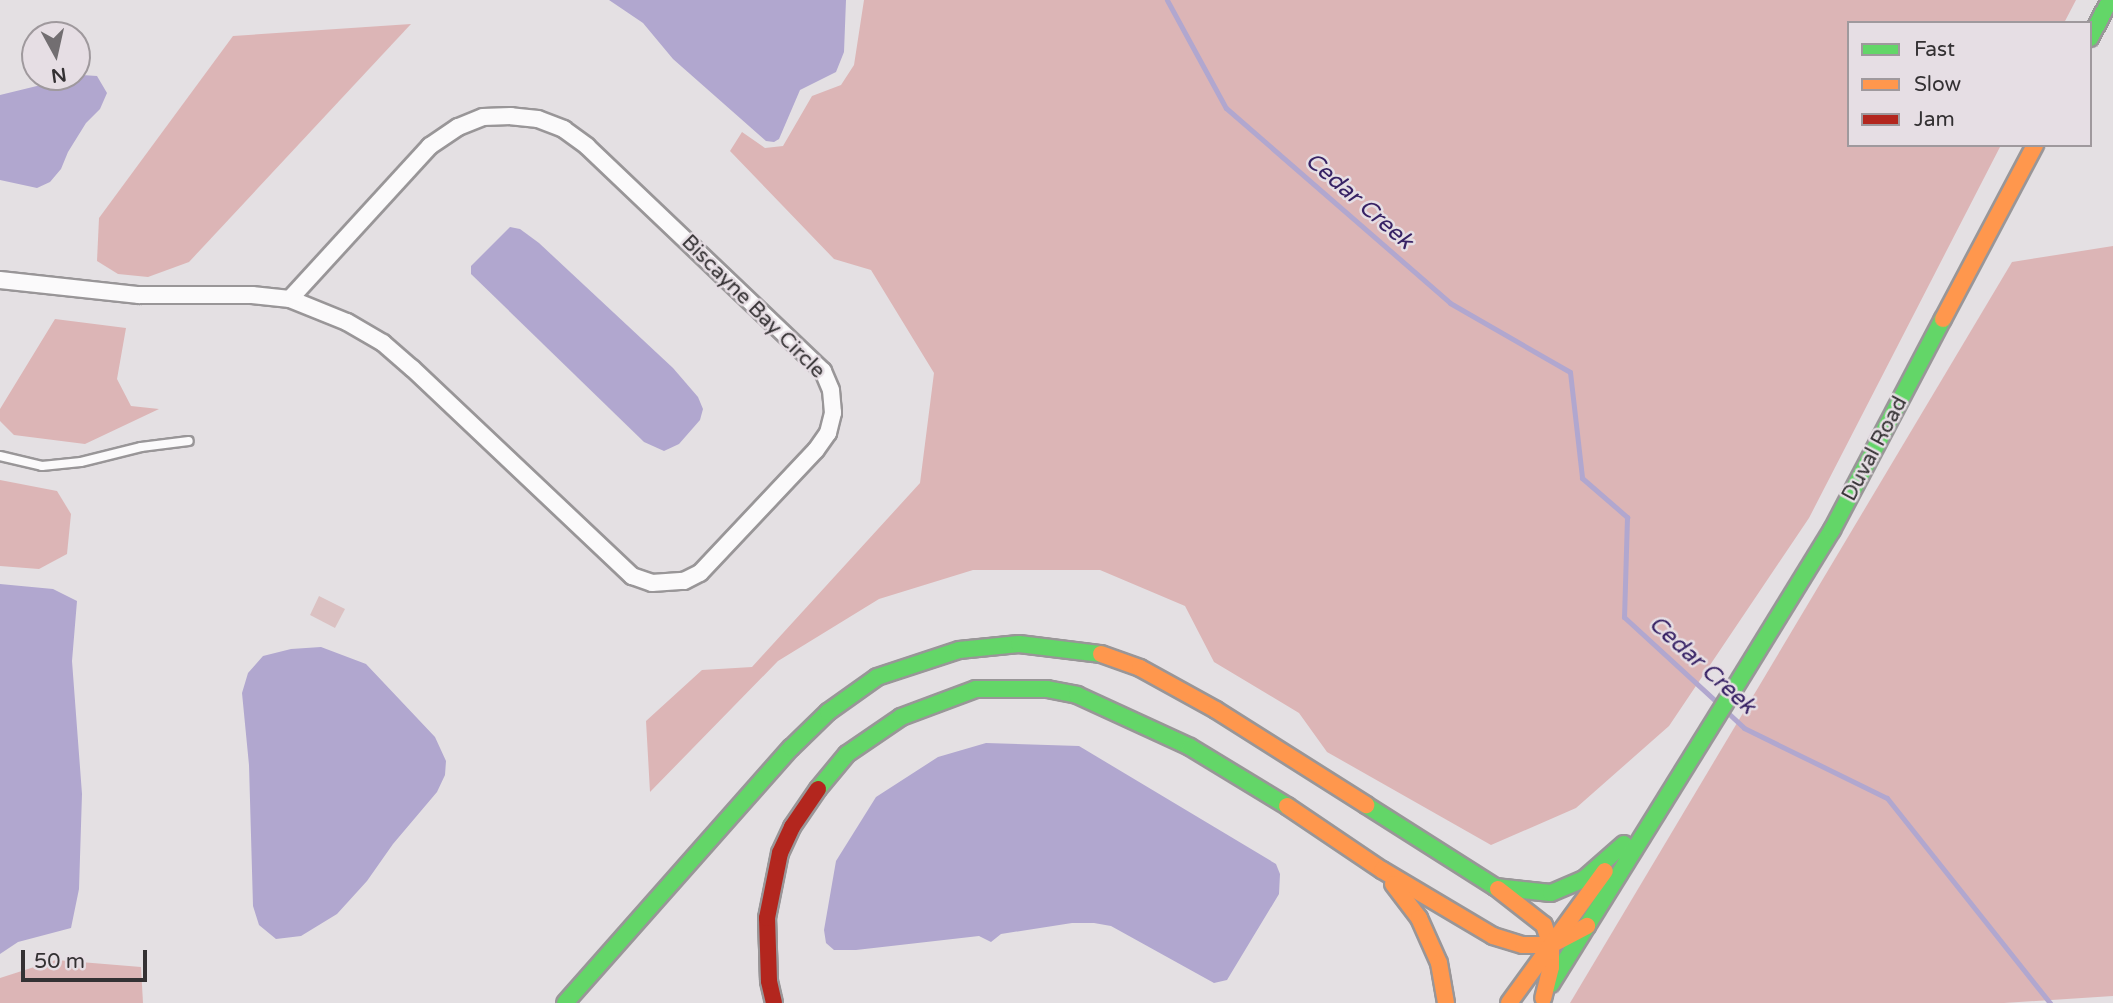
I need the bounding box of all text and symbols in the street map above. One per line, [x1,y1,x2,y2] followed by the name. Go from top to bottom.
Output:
[21,21,91,91] north arrow
[1847,21,2092,147] legend
[1914,37,1955,62] text: Fast
[50,63,68,87] text: N
[1914,72,1961,97] text: Slow
[1914,107,1955,132] text: Jam
[1299,147,1419,255] water label: Cedar Creek
[676,230,830,384] street label: Biscayne Bay Circle
[1837,392,1913,506] street label: Duval Road
[1643,610,1761,720] water label: Cedar Creek
[24,936,150,980] scale bar
[34,949,85,974] text: 50 m

